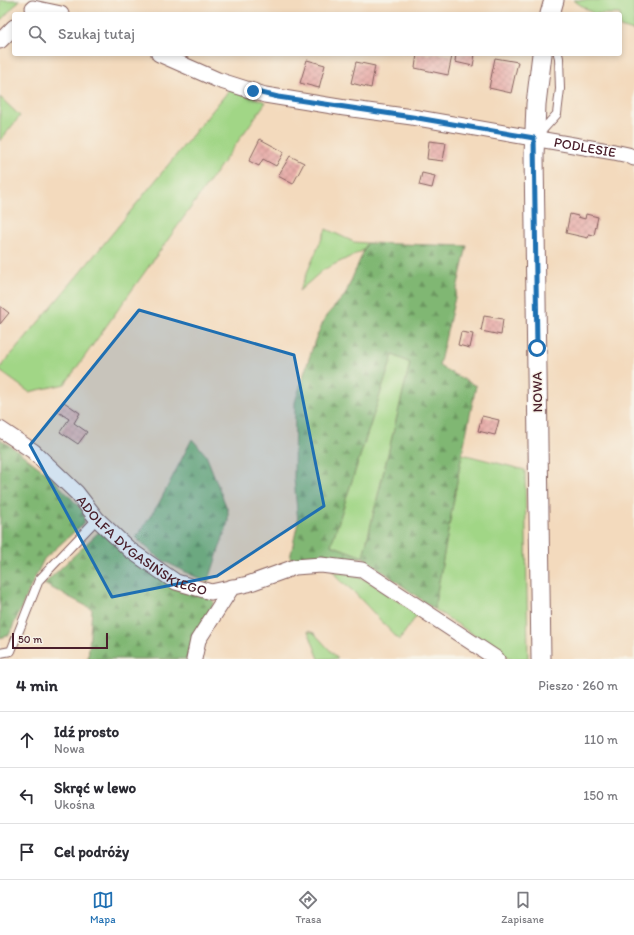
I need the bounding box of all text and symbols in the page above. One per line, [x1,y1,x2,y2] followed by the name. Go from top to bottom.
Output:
[12,12,622,56] search box
[26,23,48,45] icon: search
[58,25,135,43] text: Szukaj tutaj
[244,82,262,100] route end
[552,134,618,161] street label: PODLESIE
[528,339,546,357] route start
[529,372,546,412] street label: NOWA
[73,492,209,599] street label: ADOLFA DYGASIŃSKIEGO
[12,631,108,650] scale bar
[18,633,42,646] text: 50 m
[16,675,58,695] text: 4 min
[538,678,618,693] text: Pieszo · 260 m
[54,723,119,741] text: Idź prosto
[16,729,38,751] icon: ahead
[584,732,618,747] text: 110 m
[54,741,85,756] text: Nowa
[54,779,136,797] text: Skręć w lewo
[16,785,38,807] icon: left
[583,788,618,803] text: 150 m
[54,797,95,812] text: Ukośna
[16,841,38,863] icon: arrive
[54,843,129,861] text: Cel podróży
[90,889,116,926] tab: Mapa
[296,889,321,926] tab: Trasa
[501,889,544,926] tab: Zapisane

